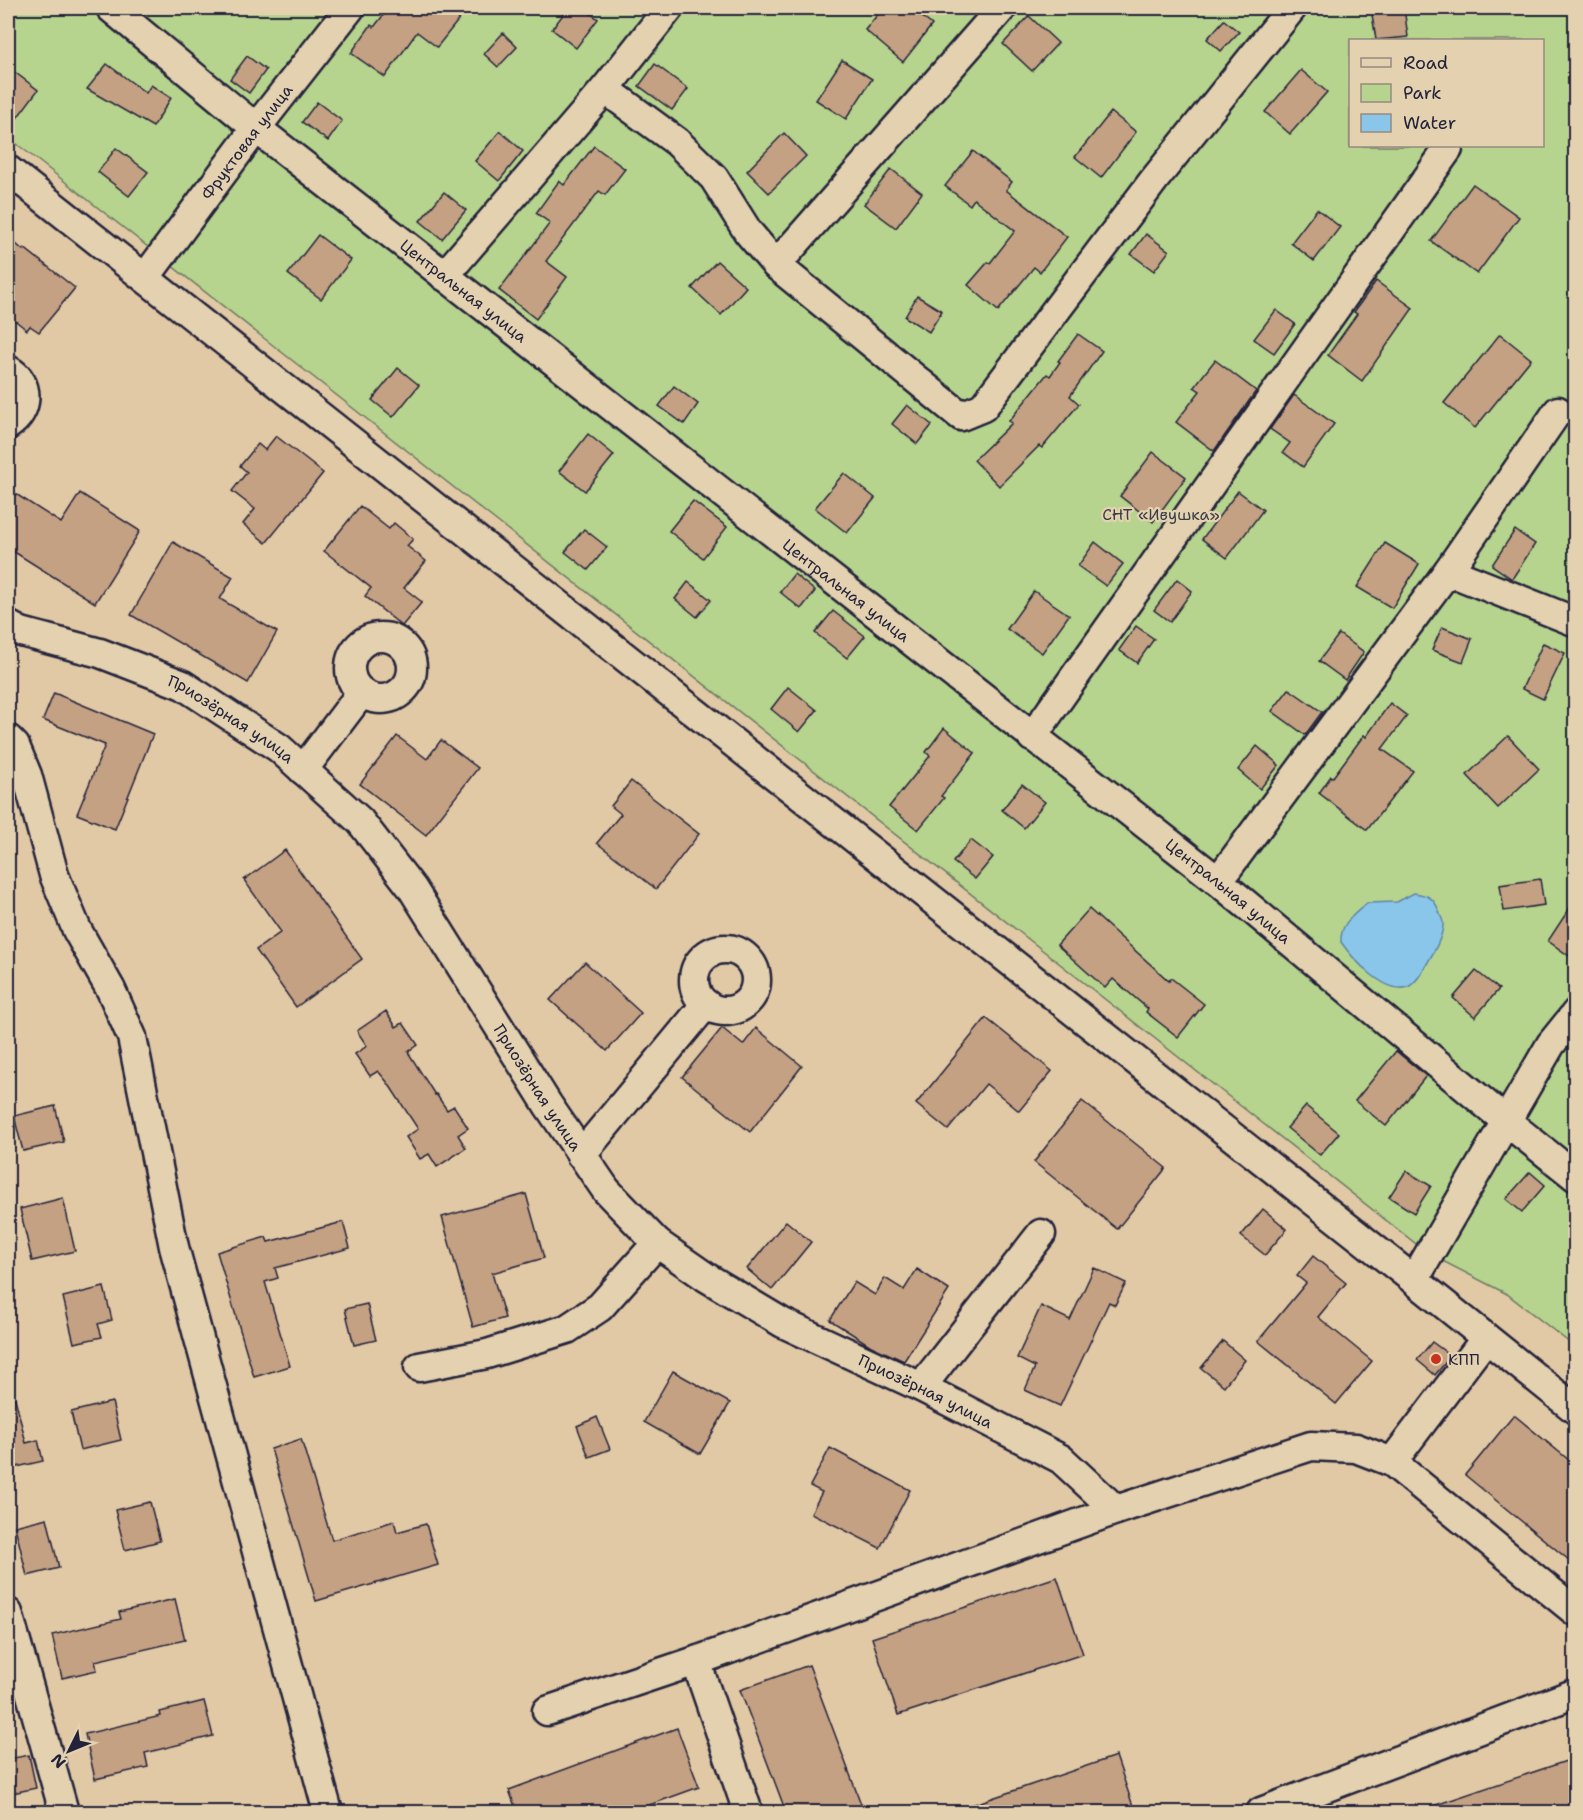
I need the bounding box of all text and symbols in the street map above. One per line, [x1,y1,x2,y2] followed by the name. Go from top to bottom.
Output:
[1349,39,1544,147] legend
[1403,51,1448,75] text: Road
[196,80,297,204] street label: Фруктовая улица
[1403,81,1442,105] text: Park
[1403,111,1456,135] text: Water
[396,234,532,347] street label: Центральная улица
[1102,504,1220,525] park label: СНТ «Ивушка»
[779,534,914,646] street label: Центральная улица
[165,670,299,767] street label: Приозёрная улица
[1161,833,1295,948] street label: Центральная улица
[489,1020,587,1155] street label: Приозёрная улица
[855,1349,997,1433] street label: Приозёрная улица
[1448,1349,1480,1370] place label: КПП
[1429,1352,1443,1366] marker: КПП
[39,1721,99,1781] north arrow
[46,1749,70,1773] text: N

